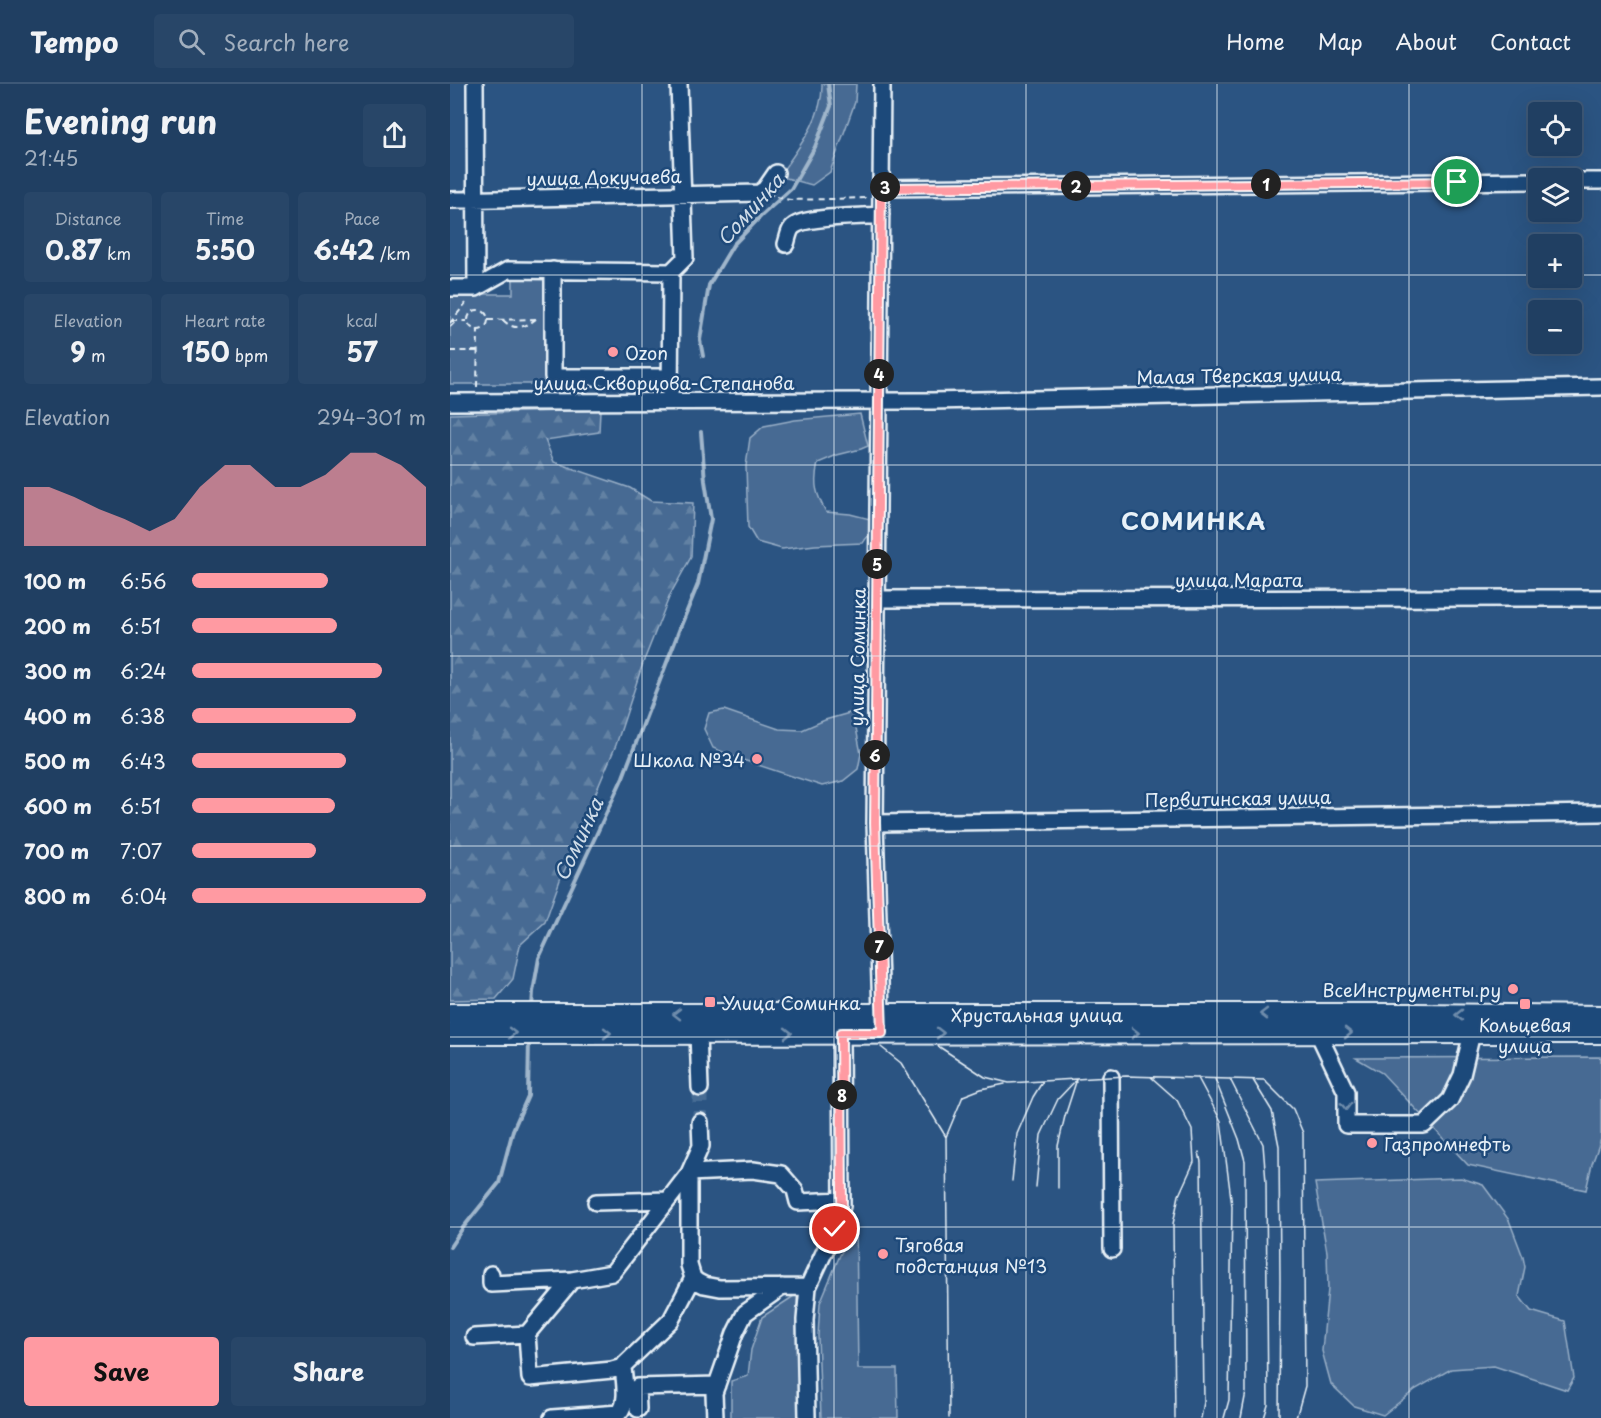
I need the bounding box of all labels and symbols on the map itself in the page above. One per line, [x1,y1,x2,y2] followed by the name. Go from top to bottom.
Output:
[1431,156,1482,207] pin
[526,162,683,192] street label: улица Докучаева
[709,166,791,252] water label: Соминка
[1251,169,1281,199] pin: 1
[1061,171,1091,201] pin: 2
[870,172,900,202] pin: 3
[625,339,668,366] place label: Ozon
[606,345,620,359] marker: Ozon
[864,359,894,389] pin: 4
[1136,360,1343,390] street label: Малая Тверская улица
[534,369,795,396] street label: улица Скворцова-Степанова
[1121,502,1267,538] district label: СОМИНКА
[862,549,892,579] pin: 5
[1175,566,1304,593] street label: улица Марата
[842,587,872,727] street label: улица Соминка
[860,740,890,770] pin: 6
[633,746,745,773] place label: Школа №34
[750,752,764,766] marker: Школа №34
[1145,783,1332,813] street label: Первитинская улица
[546,792,611,886] water label: Соминка
[864,931,894,961] pin: 7
[1323,976,1501,1003] place label: ВсеИнструменты.ру
[1506,982,1520,996] marker: ВсеИнструменты.ру
[722,989,861,1016] place label: Улица Соминка
[703,995,717,1009] marker: Улица Соминка
[1518,997,1532,1011] marker: Кольцевая улица
[951,1001,1124,1028] street label: Хрустальная улица
[672,1008,681,1020] one-way arrow
[1259,1008,1268,1020] one-way arrow
[1454,1009,1463,1021] one-way arrow
[1478,1011,1572,1059] place label: Кольцевая улица
[507,1027,516,1039] one-way arrow
[603,1027,612,1039] one-way arrow
[784,1027,793,1039] one-way arrow
[936,1027,945,1039] one-way arrow
[1131,1027,1140,1039] one-way arrow
[1343,1027,1352,1039] one-way arrow
[827,1080,857,1110] pin: 8
[1340,1102,1352,1111] one-way arrow
[1384,1130,1511,1157] place label: Газпромнефть
[1365,1136,1379,1150] marker: Газпромнефть
[809,1203,860,1254] pin
[895,1231,1047,1279] place label: Тяговая подстанция №13
[876,1247,890,1261] marker: Тяговая подстанция №13

